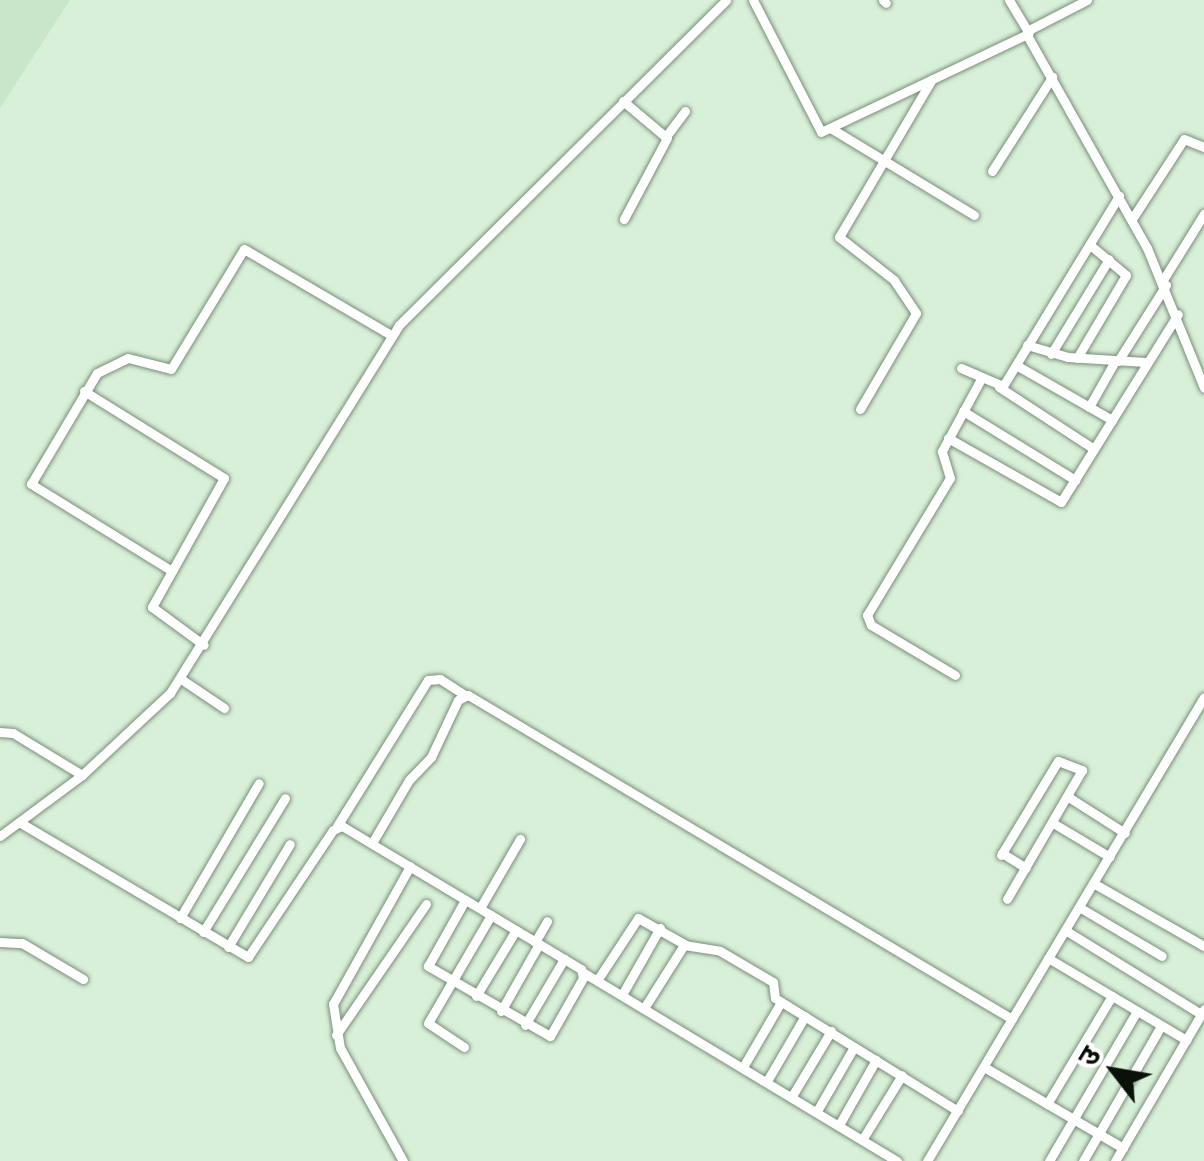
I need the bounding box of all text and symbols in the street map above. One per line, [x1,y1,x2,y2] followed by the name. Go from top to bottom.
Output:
[1064,1021,1164,1121] north arrow
[1068,1039,1108,1072] text: उ

